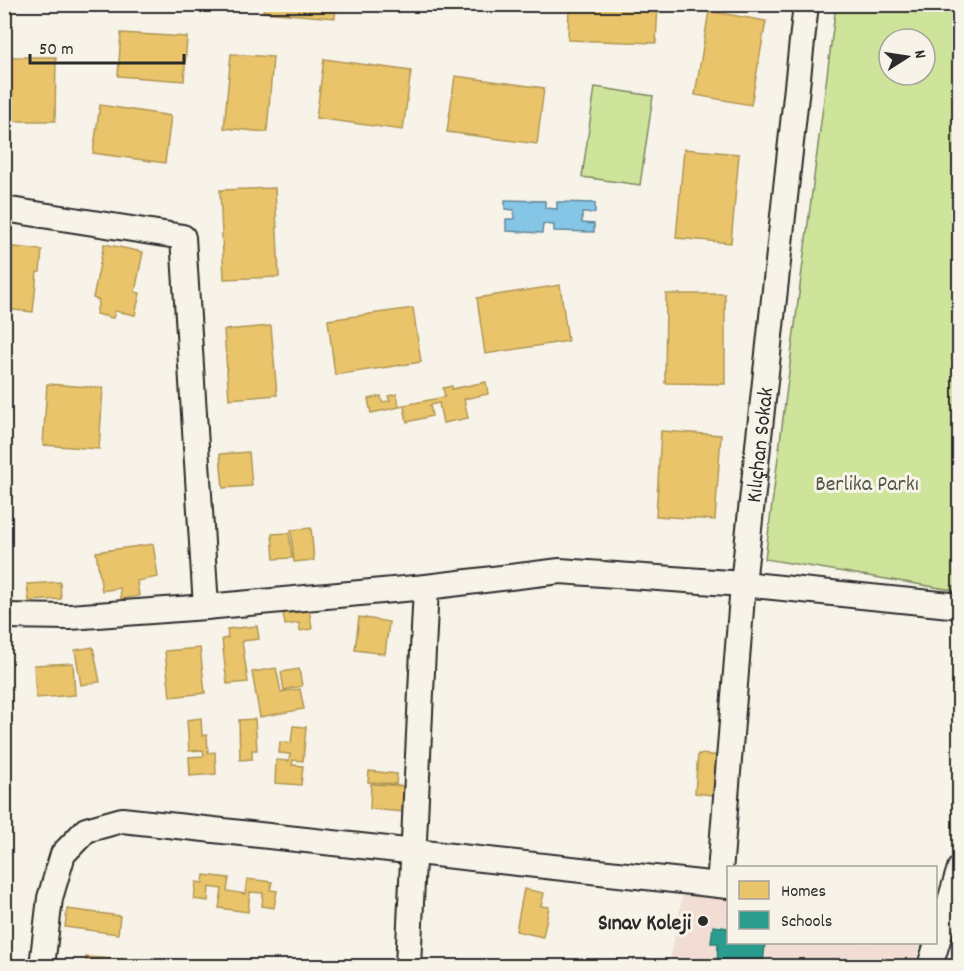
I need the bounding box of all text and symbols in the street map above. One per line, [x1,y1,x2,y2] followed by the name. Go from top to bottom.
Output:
[30,27,184,65] scale bar
[877,27,937,87] north arrow
[39,38,74,63] text: 50 m
[907,48,931,61] text: N
[740,386,783,504] street label: Kılıçhan Sokak
[815,470,919,501] park label: Berlika Parkı
[727,866,937,944] legend
[781,880,826,905] text: Homes
[598,909,691,940] place label: Sınav Koleji
[781,910,832,935] text: Schools
[696,914,710,928] marker: Sınav Koleji

